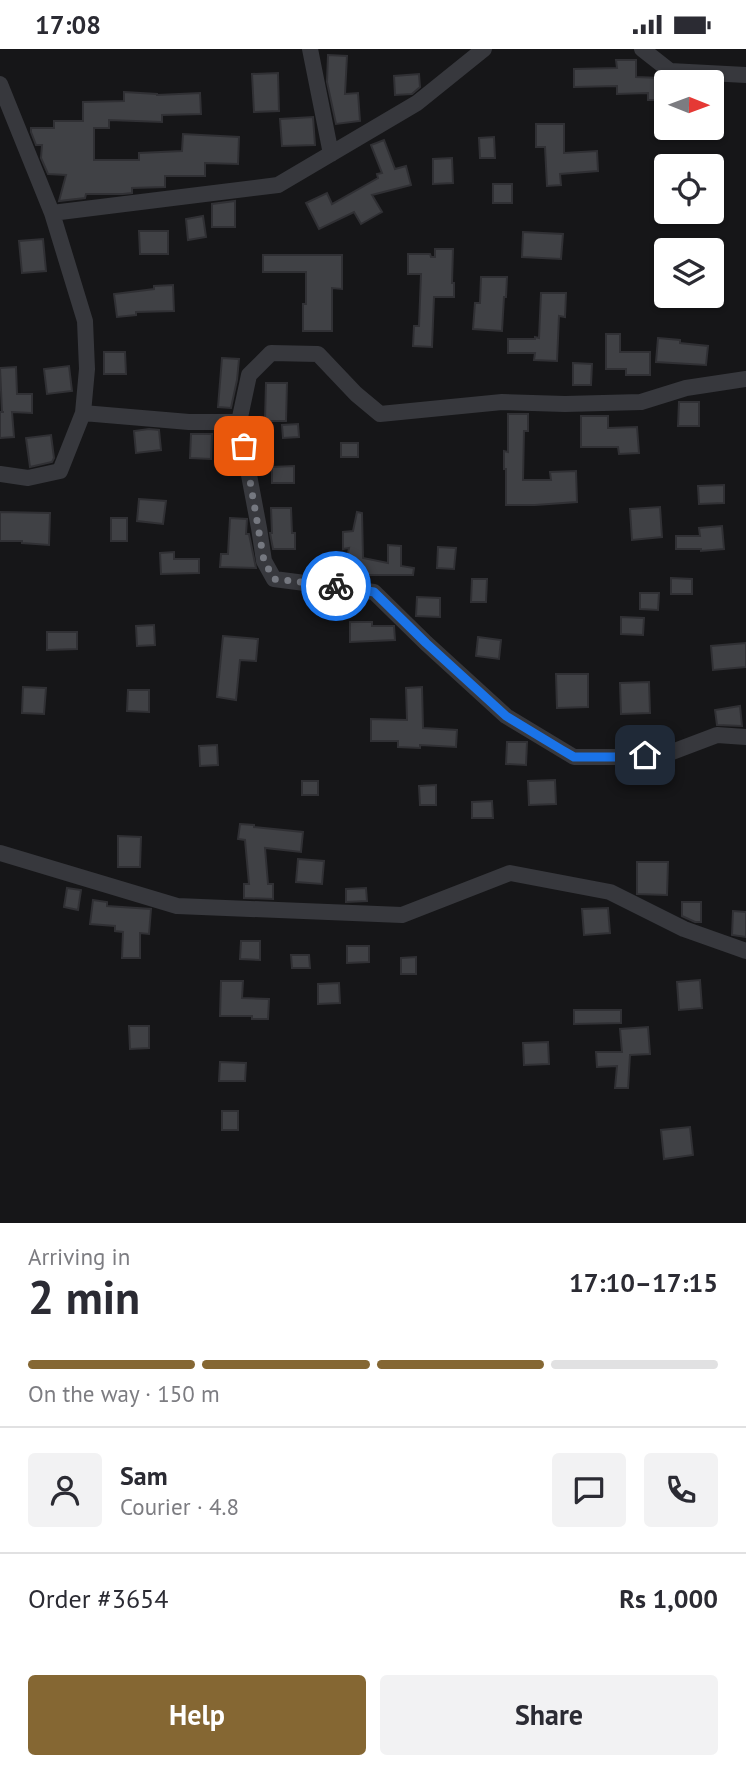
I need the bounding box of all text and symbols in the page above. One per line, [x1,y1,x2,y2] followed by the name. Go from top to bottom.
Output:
[35,8,101,41] text: 17:08
[654,70,724,140] north arrow
[654,70,724,308] map controls
[654,154,724,224] button: locate
[654,238,724,308] button: layers
[214,416,274,476] pin
[225,427,263,465] icon: bag
[301,551,371,621] courier
[317,567,355,605] icon: bike
[615,725,675,785] pin
[626,736,664,774] icon: home
[28,1242,130,1271] text: Arriving in
[569,1266,718,1299] text: 17:10–17:15
[28,1267,140,1327] text: 2 min
[28,1379,220,1408] text: On the way · 150 m
[28,1453,102,1527] button: person
[552,1453,626,1527] button: chat
[644,1453,718,1527] button: phone
[120,1459,168,1492] text: Sam
[120,1492,239,1521] text: Courier · 4.8
[28,1582,168,1615] text: Order #3654
[619,1582,718,1615] text: Rs 1,000
[28,1675,366,1755] button: Help
[380,1675,718,1755] button: Share

